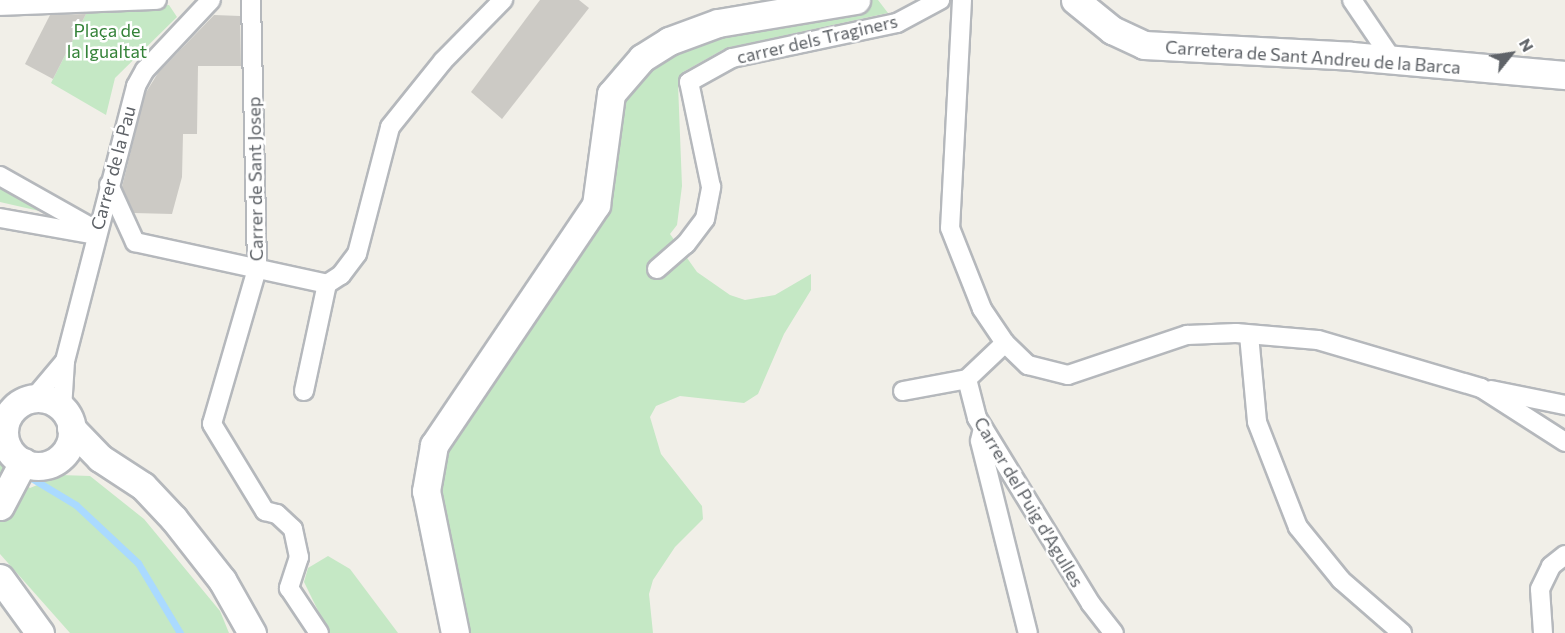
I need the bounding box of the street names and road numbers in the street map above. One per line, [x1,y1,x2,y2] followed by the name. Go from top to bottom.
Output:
[735,10,899,68] street label: carrer dels Traginers
[1164,36,1462,78] street label: Carretera de Sant Andreu de la Barca
[243,97,267,261] street label: Carrer de Sant Josep
[86,104,140,232] street label: Carrer de la Pau
[970,413,1088,591] street label: Carrer del Puig d'Agulles

